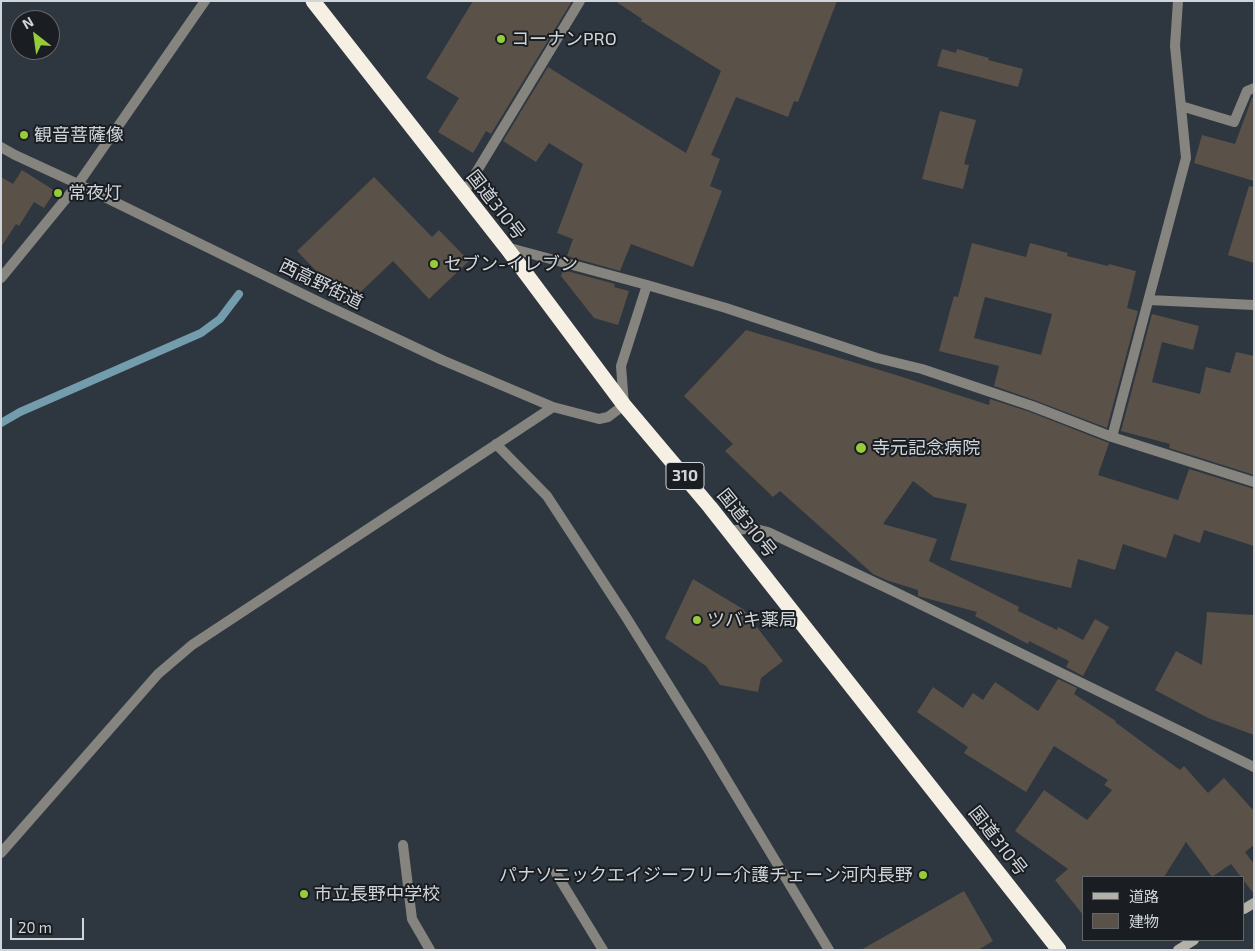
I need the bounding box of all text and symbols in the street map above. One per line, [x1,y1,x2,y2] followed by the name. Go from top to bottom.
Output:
[10,10,60,60] north arrow
[19,13,36,32] text: N
[511,28,617,50] place label: コーナンPRO
[495,33,507,45] marker: コーナンPRO
[34,124,124,146] place label: 観音菩薩像
[18,129,30,141] marker: 観音菩薩像
[462,166,530,244] street label: 国道310号
[68,182,122,204] place label: 常夜灯
[52,187,64,199] marker: 常夜灯
[444,253,578,275] place label: セブン-イレブン
[276,255,366,313] street label: 西高野街道
[428,258,440,270] marker: セブン-イレブン
[872,437,980,459] place label: 寺元記念病院
[854,441,868,455] marker: 寺元記念病院
[666,462,704,490] road number: 310
[713,484,781,562] street label: 国道310号
[707,609,797,631] place label: ツバキ薬局
[691,614,703,626] marker: ツバキ薬局
[964,802,1032,880] street label: 国道310号
[499,864,913,886] place label: パナソニックエイジーフリー介護チェーン河内長野
[917,869,929,881] marker: パナソニックエイジーフリー介護チェーン河内長野
[1082,876,1245,941] legend
[314,883,440,905] place label: 市立長野中学校
[1129,887,1159,905] text: 道路
[298,888,310,900] marker: 市立長野中学校
[12,908,86,940] scale bar
[1129,912,1159,930] text: 建物
[18,918,52,936] text: 20 m

